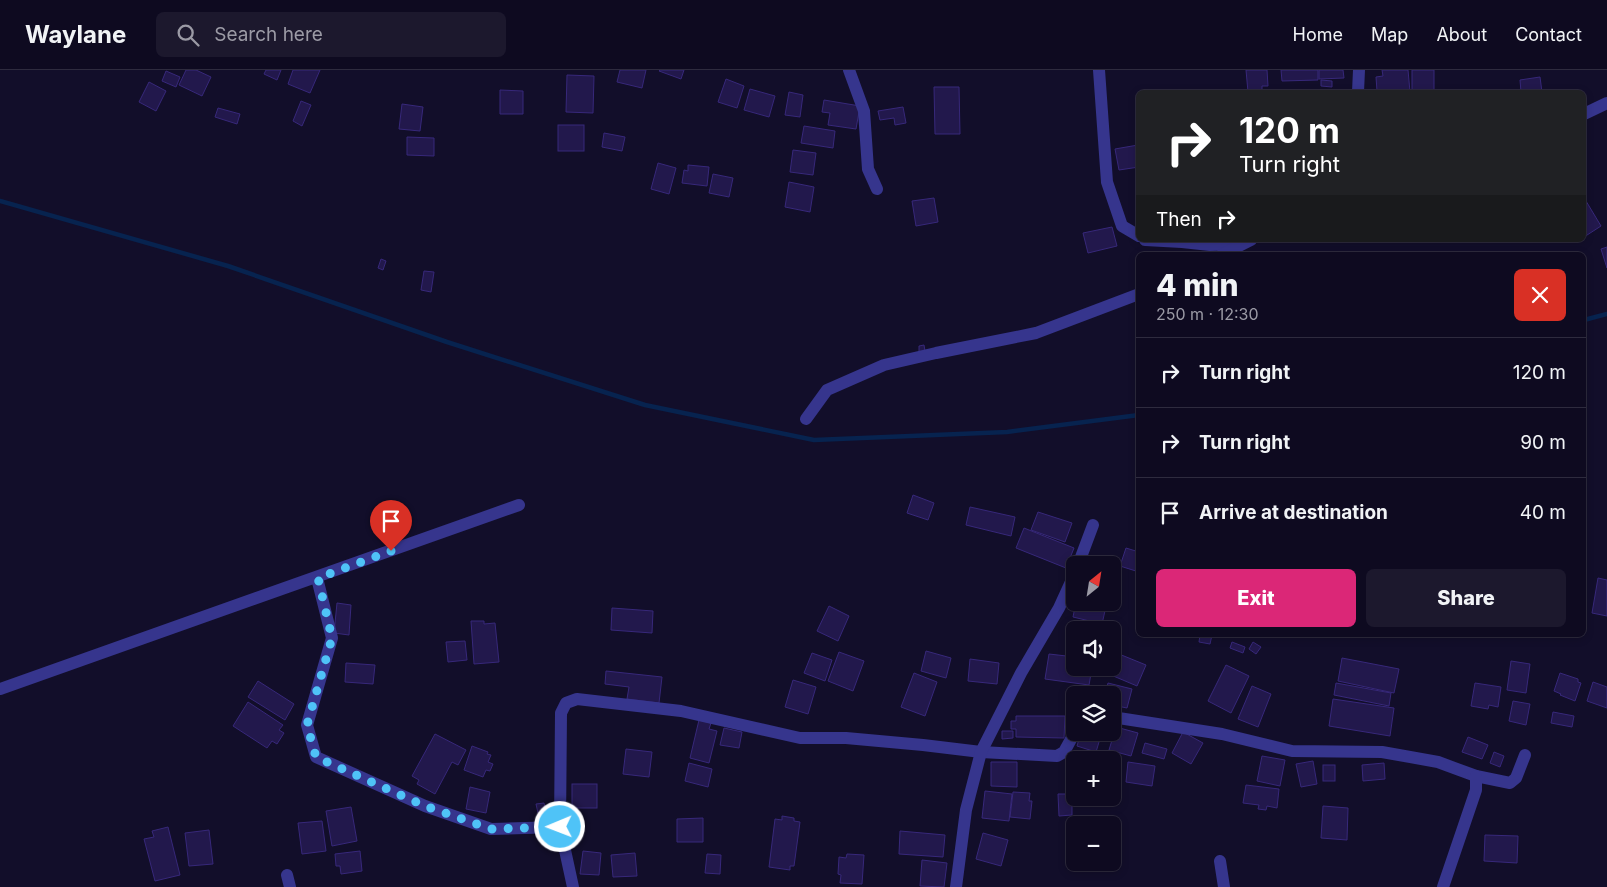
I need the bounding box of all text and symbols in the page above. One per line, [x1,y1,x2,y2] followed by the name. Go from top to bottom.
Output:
[156,12,506,57] search box
[25,20,126,49] text: Waylane
[174,21,202,49] icon: search
[214,23,323,46] text: Search here
[1293,24,1343,45] text: Home
[1371,24,1408,45] text: Map
[1436,24,1487,45] text: About
[1515,24,1582,45] text: Contact
[1239,109,1340,151] text: 120 m
[1156,110,1221,175] icon: right
[1239,151,1340,177] text: Turn right
[1212,205,1240,233] icon: right
[1156,208,1202,231] text: Then
[1156,267,1239,303] text: 4 min
[1514,269,1566,321] button: close
[1156,304,1259,324] text: 250 m · 12:30
[1156,359,1184,387] icon: right
[1199,361,1290,384] text: Turn right
[1513,361,1566,384] text: 120 m
[1156,429,1184,457] icon: right
[1199,431,1290,454] text: Turn right
[1520,431,1566,454] text: 90 m
[1156,499,1184,527] icon: arrive
[370,500,412,551] pin
[1199,501,1388,524] text: Arrive at destination
[1520,501,1566,524] text: 40 m
[377,507,405,535] icon: arrive
[1066,556,1121,611] north arrow
[1066,556,1121,871] map controls
[1156,569,1356,627] button: Exit
[1366,569,1566,627] button: Share
[1066,621,1121,676] button: sound
[1066,686,1121,741] button: layers
[1066,751,1121,806] button: +
[533,800,585,852] position arrow
[1066,816,1121,871] button: −

